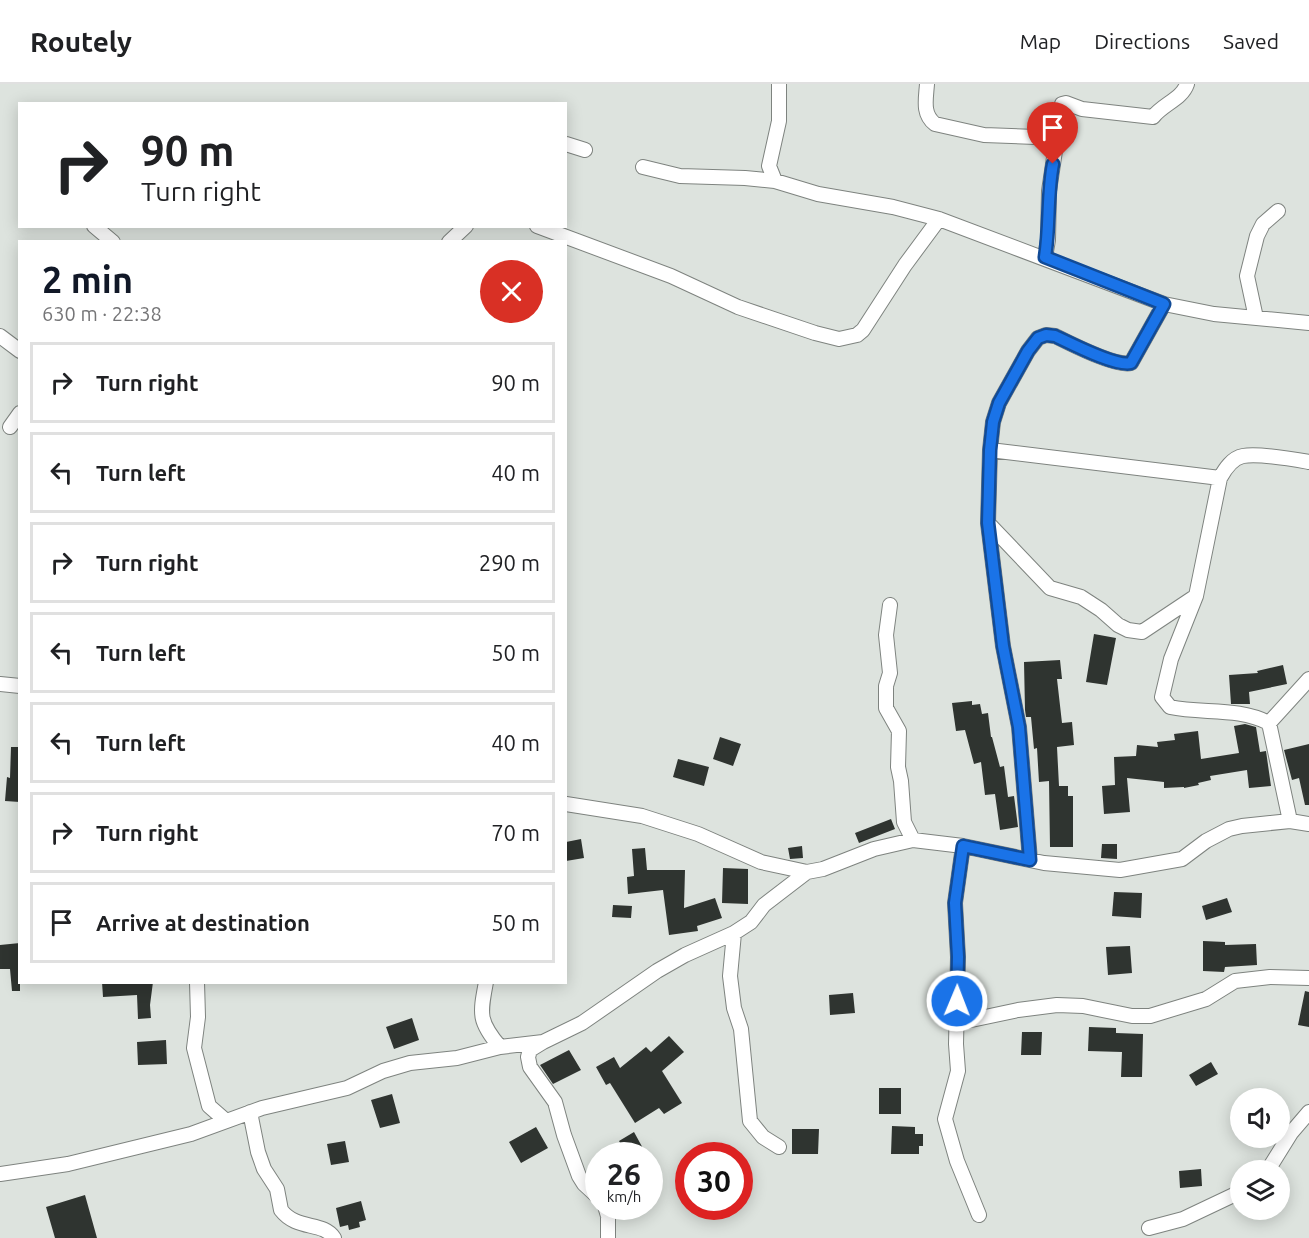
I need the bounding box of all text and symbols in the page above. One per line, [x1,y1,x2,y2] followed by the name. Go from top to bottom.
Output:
[30,26,132,57] text: Routely
[1020,29,1061,53] text: Map
[1094,29,1190,53] text: Directions
[1223,29,1279,53] text: Saved
[1027,102,1078,164] pin
[1036,111,1069,144] icon: arrive
[42,126,120,204] icon: right
[141,127,235,174] text: 90 m
[141,176,261,206] text: Turn right
[42,259,133,300] text: 2 min
[480,260,543,323] button: close
[42,302,162,325] text: 630 m · 22:38
[45,366,78,399] icon: right
[96,370,198,395] text: Turn right
[491,370,540,395] text: 90 m
[45,456,78,489] icon: left
[96,460,186,485] text: Turn left
[491,460,540,485] text: 40 m
[45,546,78,579] icon: right
[96,550,198,575] text: Turn right
[479,550,540,575] text: 290 m
[45,636,78,669] icon: left
[96,640,186,665] text: Turn left
[491,640,540,665] text: 50 m
[45,726,78,759] icon: left
[96,730,186,755] text: Turn left
[491,730,540,755] text: 40 m
[45,816,78,849] icon: right
[96,820,198,845] text: Turn right
[491,820,540,845] text: 70 m
[45,906,78,939] icon: arrive
[96,910,310,935] text: Arrive at destination
[491,910,540,935] text: 50 m
[925,969,989,1033] position arrow
[1230,1088,1290,1220] map controls
[1230,1088,1290,1148] button: sound
[675,1142,753,1220] speed limit sign: 30
[607,1157,641,1191] text: 26
[1230,1160,1290,1220] button: layers
[607,1188,641,1205] text: km/h

